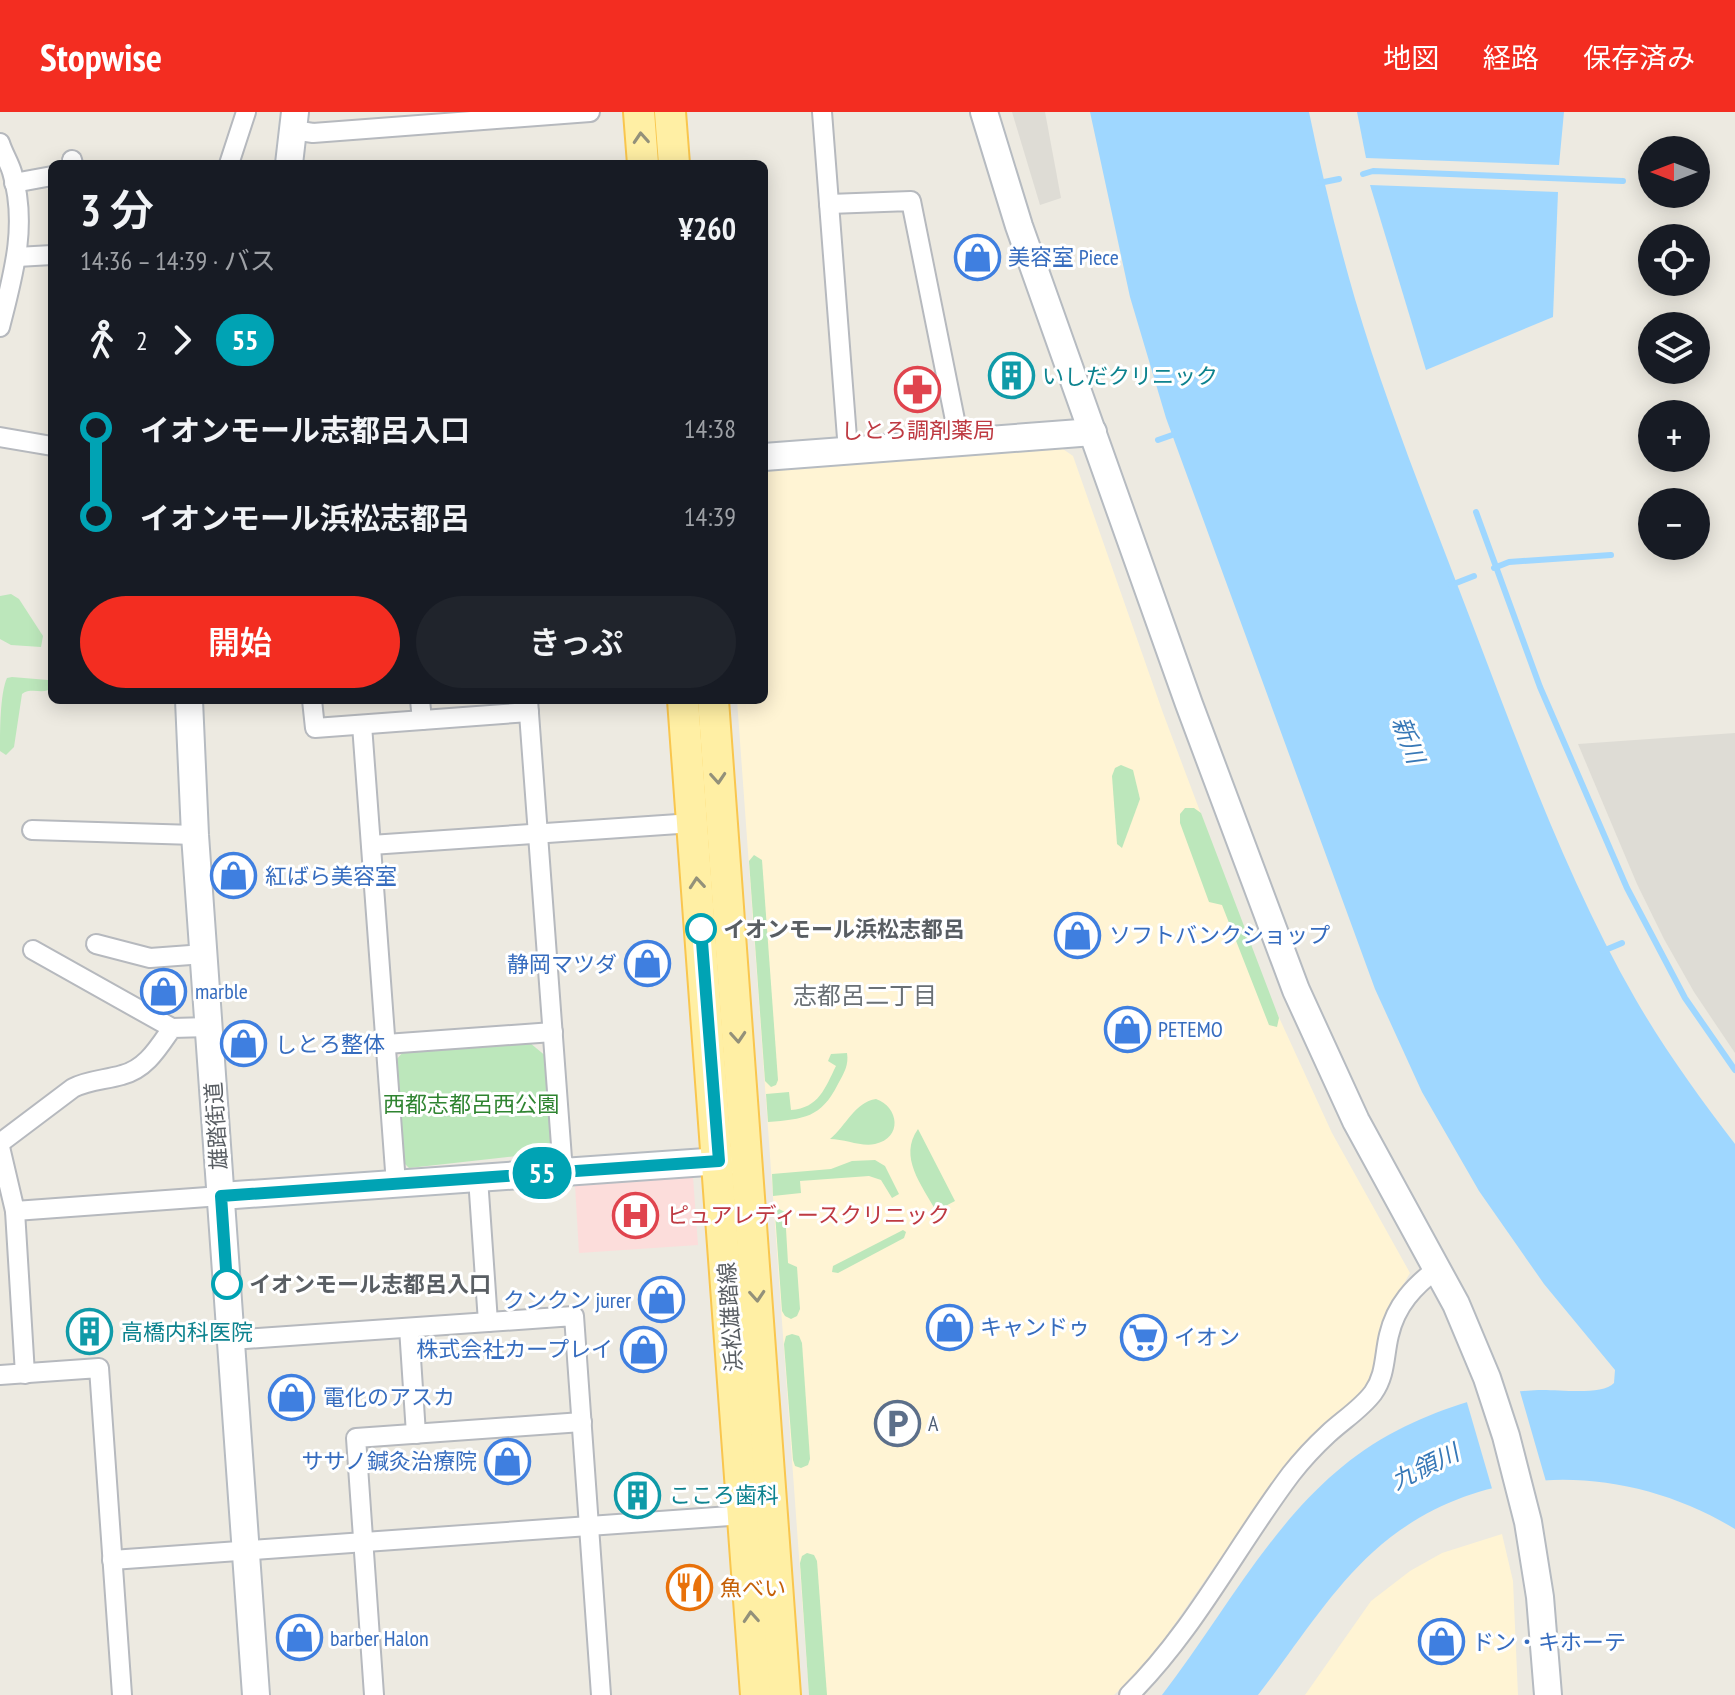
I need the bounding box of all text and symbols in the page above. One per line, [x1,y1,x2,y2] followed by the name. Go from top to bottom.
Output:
[40,32,162,81] text: Stopwise
[1383,39,1439,76] text: 地図
[1483,39,1539,76] text: 経路
[1583,39,1695,76] text: 保存済み
[633,131,650,144] one-way arrow
[1638,136,1710,208] north arrow
[1638,136,1710,560] map controls
[80,181,154,238] text: 3 分
[679,209,736,248] text: ¥260
[1638,224,1710,296] button: locate
[953,233,1001,281] shop icon: 美容室 Piece
[1008,243,1119,271] place label: 美容室 Piece
[80,244,276,277] text: 14:36 – 14:39 · バス
[1638,312,1710,384] button: layers
[80,318,124,362] icon: walk
[160,318,204,362] icon: forward
[232,321,258,358] text: 55
[136,324,148,357] text: 2
[987,352,1035,400] building icon: いしだクリニック
[1042,362,1218,390] place label: いしだクリニック
[894,365,942,413] pharmacy icon: しとろ調剤薬局
[1638,400,1710,472] button: +
[140,410,470,449] text: イオンモール志都呂入口
[684,412,736,445] text: 14:38
[841,416,995,444] place label: しとろ調剤薬局
[1638,488,1710,560] button: −
[140,498,470,537] text: イオンモール浜松志都呂
[684,500,736,533] text: 14:39
[80,596,400,688] button: 開始
[416,596,736,688] button: きっぷ
[1385,712,1433,771] water label: 新川
[710,772,727,785] one-way arrow
[210,852,258,900] shop icon: 紅ばら美容室
[265,862,397,890] place label: 紅ばら美容室
[689,876,706,889] one-way arrow
[1054,911,1102,959] shop icon: ソフトバンクショップ
[686,914,716,944] marker: イオンモール浜松志都呂
[723,915,965,943] place label: イオンモール浜松志都呂
[1109,921,1330,949] place label: ソフトバンクショップ
[624,940,672,988] shop icon: 静岡マツダ
[507,950,617,978] place label: 静岡マツダ
[140,967,188,1015] shop icon: marble
[195,977,248,1005] place label: marble
[793,980,937,1011] district label: 志都呂二丁目
[1103,1005,1151,1053] shop icon: PETEMO
[1158,1015,1223,1043] place label: PETEMO
[220,1020,268,1068] shop icon: しとろ整体
[275,1030,385,1058] place label: しとろ整体
[729,1031,746,1044] one-way arrow
[199,1081,233,1171] street label: 雄踏街道
[383,1090,559,1118] park label: 西都志都呂西公園
[506,1147,578,1199] line badge: 55
[529,1154,555,1191] text: 55
[612,1191,660,1239] hospital icon: ピュアレディースクリニック
[667,1201,950,1229] place label: ピュアレディースクリニック
[712,1261,748,1373] street label: 浜松雄踏線
[212,1269,242,1299] marker: イオンモール志都呂入口
[249,1270,491,1298] place label: イオンモール志都呂入口
[638,1276,686,1324] shop icon: クンクン jurer
[503,1286,631,1314] place label: クンクン jurer
[748,1290,765,1303] one-way arrow
[925,1303,973,1351] shop icon: キャンドゥ
[66,1308,114,1356] building icon: 高橋内科医院
[980,1313,1090,1341] place label: キャンドゥ
[1119,1313,1167,1361] supermarket icon: イオン
[121,1318,253,1346] place label: 高橋内科医院
[1174,1323,1240,1351] place label: イオン
[620,1325,668,1373] shop icon: 株式会社カープレイ
[416,1335,613,1363] place label: 株式会社カープレイ
[268,1373,316,1421] shop icon: 電化のアスカ
[323,1383,455,1411] place label: 電化のアスカ
[873,1399,921,1447] parking icon: A
[928,1409,939,1437] place label: A
[1386,1436,1467,1496] water label: 九領川
[484,1437,532,1485] shop icon: ササノ鍼灸治療院
[301,1447,477,1475] place label: ササノ鍼灸治療院
[614,1471,662,1519] building icon: こころ歯科
[669,1481,779,1509] place label: こころ歯科
[665,1564,713,1612] restaurant icon: 魚べい
[720,1574,786,1602] place label: 魚べい
[743,1610,760,1623] one-way arrow
[275,1614,323,1662] shop icon: barber Halon
[1417,1618,1465,1666] shop icon: ドン・キホーテ
[330,1624,429,1652] place label: barber Halon
[1472,1628,1626,1656] place label: ドン・キホーテ

